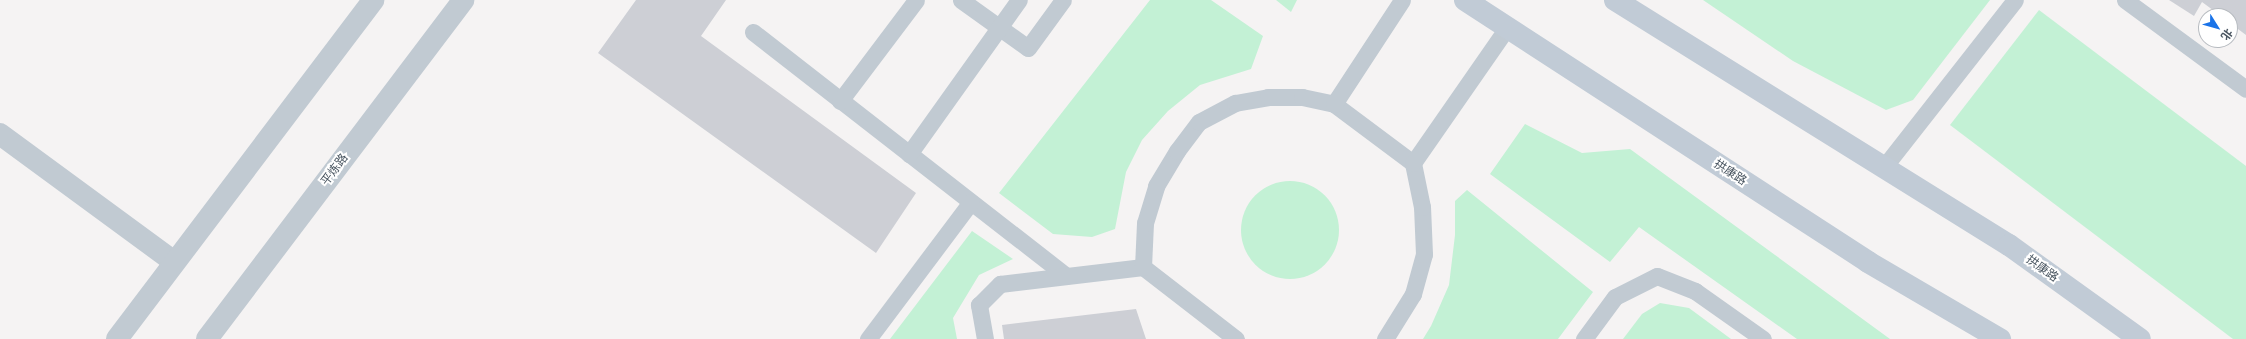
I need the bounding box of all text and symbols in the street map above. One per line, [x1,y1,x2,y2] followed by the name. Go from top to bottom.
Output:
[2198,8,2238,48] north arrow
[2219,27,2235,43] text: 北
[318,151,352,189] street label: 平炼路
[1711,157,1749,189] street label: 拱康路
[2023,253,2061,285] street label: 拱康路

